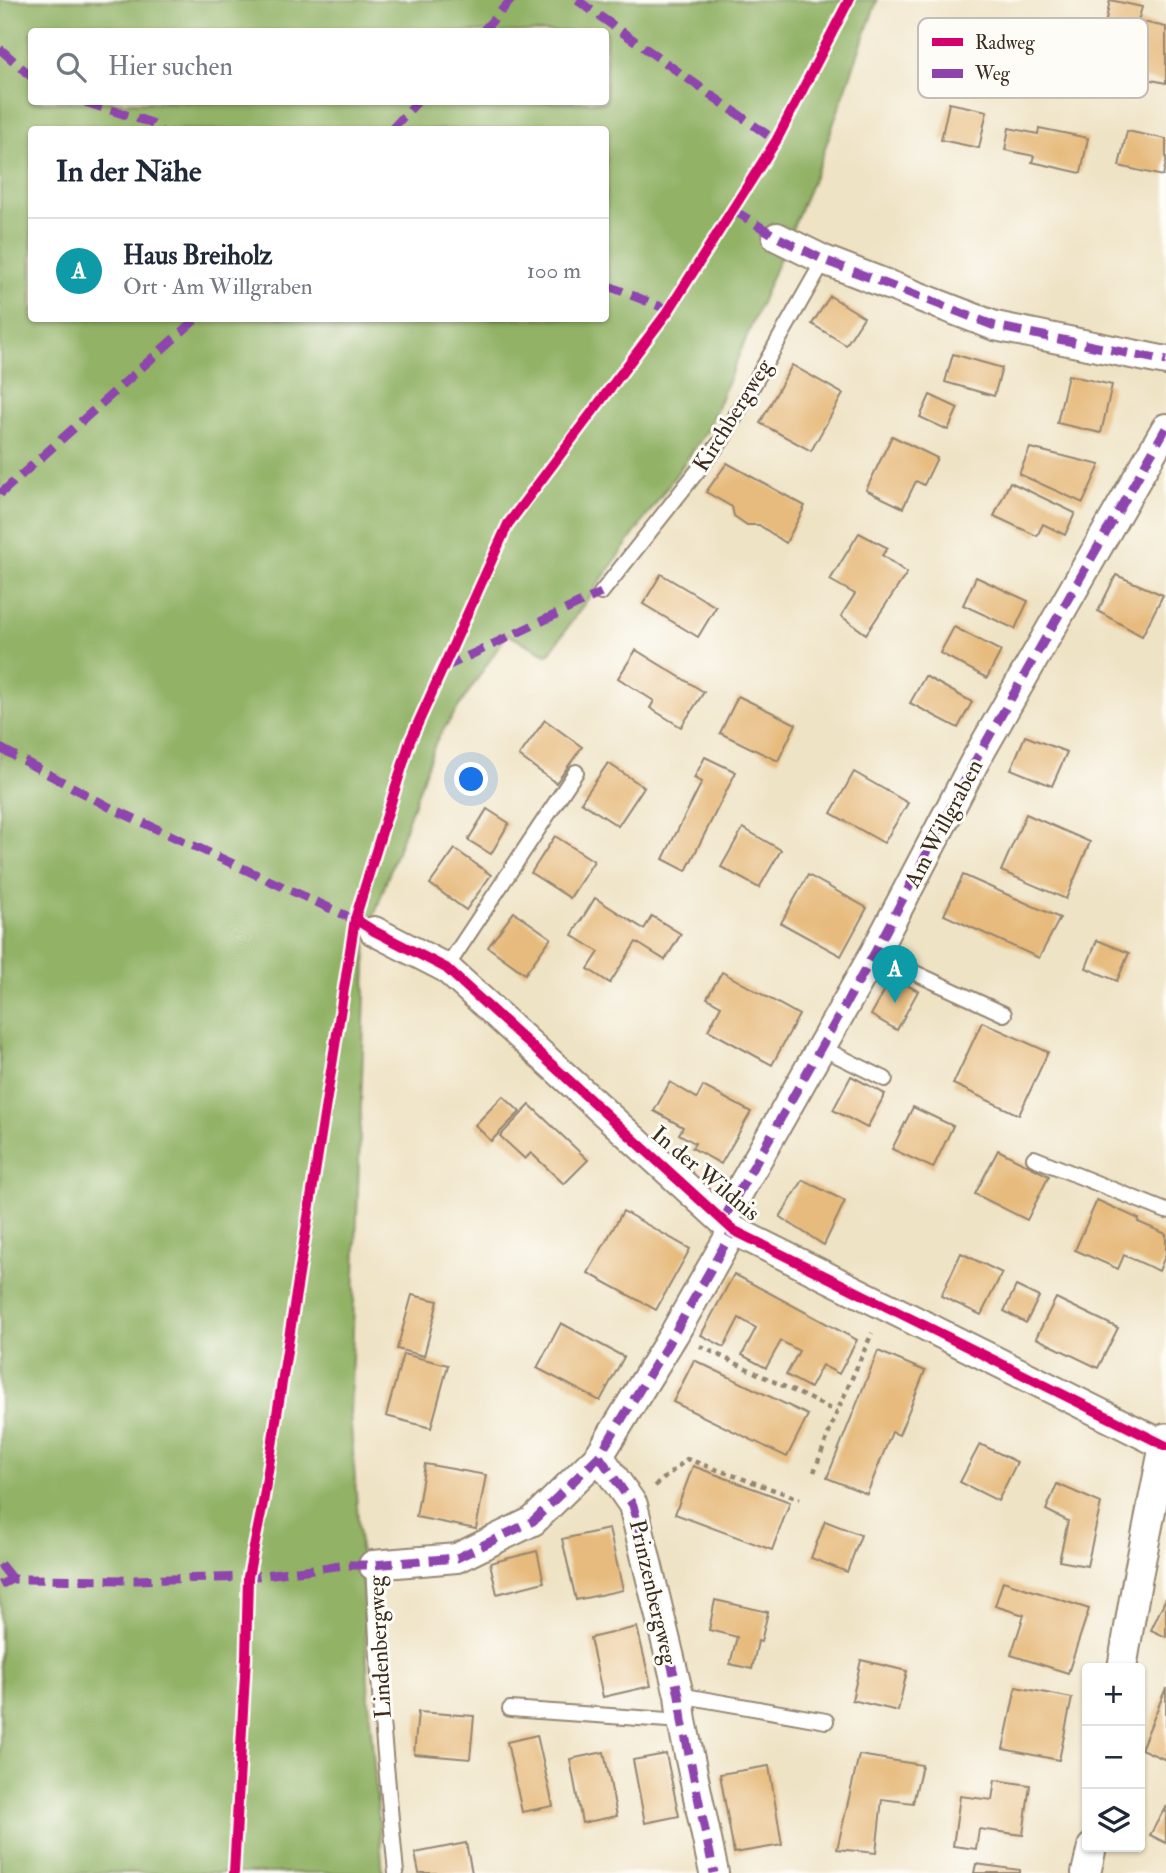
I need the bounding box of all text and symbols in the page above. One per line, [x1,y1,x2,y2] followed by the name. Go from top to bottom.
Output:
[918,18,1148,98] legend
[28,28,609,105] search box
[975,31,1035,55] text: Radweg
[52,48,90,86] icon: search
[108,51,233,83] text: Hier suchen
[974,62,1011,86] text: Weg
[56,153,201,190] text: In der Nähe
[123,240,272,272] text: Haus Breiholz
[72,256,86,285] text: A
[527,256,581,285] text: 100 m
[123,272,313,301] text: Ort · Am Willgraben
[686,353,779,477] street label: Kirchbergweg
[897,754,989,893] street label: Am Willgraben
[454,762,488,796] your location
[872,945,918,1003] pin: A
[645,1120,766,1227] street label: In der Wildnis
[623,1517,684,1668] street label: Prinzenbergweg
[361,1574,398,1719] street label: Lindenbergweg
[1082,1663,1145,1852] map controls
[1082,1663,1145,1726] button: +
[1082,1726,1145,1789] button: −
[1082,1789,1145,1852] button: layers

